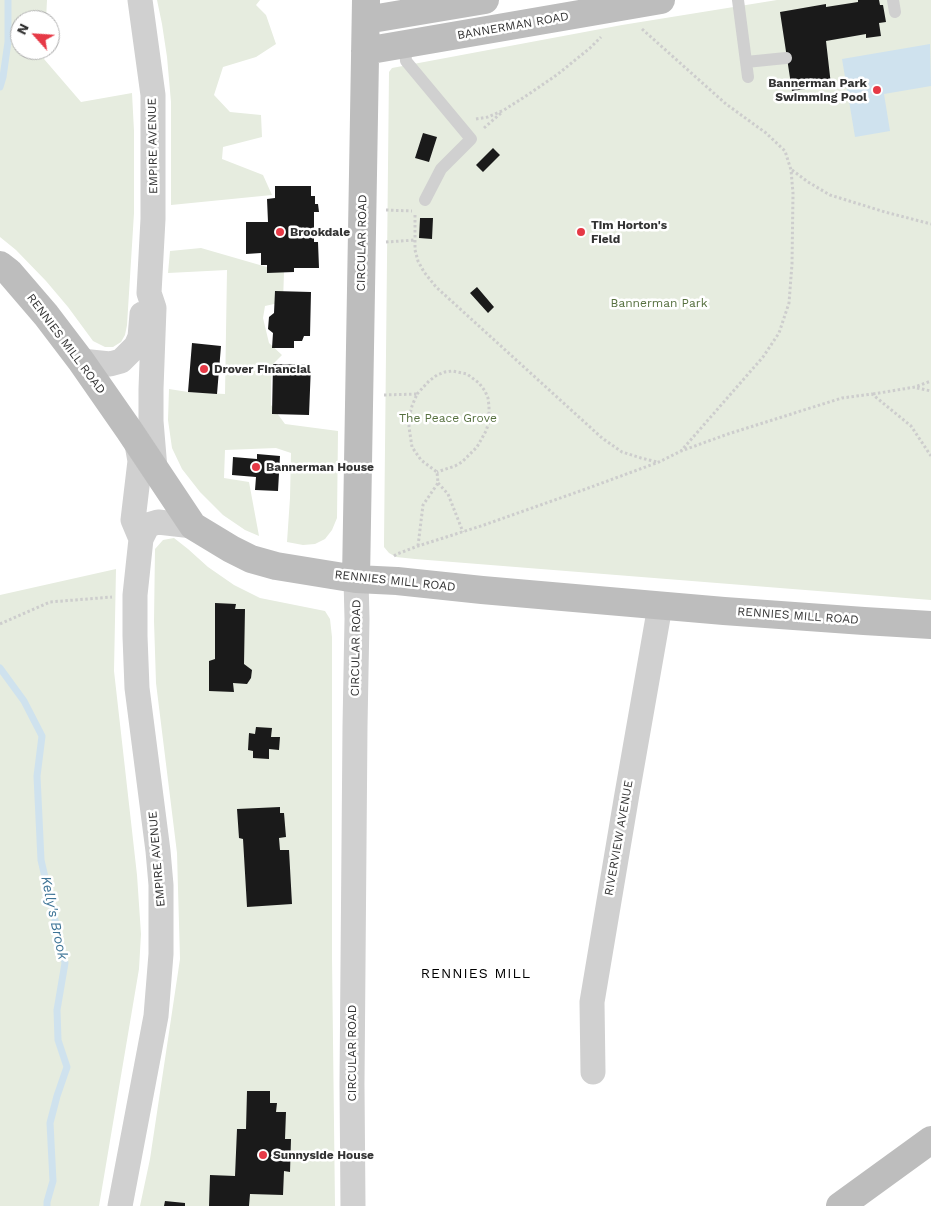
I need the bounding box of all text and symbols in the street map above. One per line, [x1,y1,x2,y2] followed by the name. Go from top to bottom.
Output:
[456,9,570,43] street label: BANNERMAN ROAD
[10,10,60,60] north arrow
[13,21,32,37] text: N
[768,76,867,104] place label: Bannerman Park Swimming Pool
[871,84,883,96] marker: Bannerman Park Swimming Pool
[145,98,161,194] street label: EMPIRE AVENUE
[354,194,370,292] street label: CIRCULAR ROAD
[591,218,667,246] place label: Tim Horton's Field
[290,225,350,239] place label: Brookdale
[274,226,286,238] marker: Brookdale
[575,226,587,238] marker: Tim Horton's Field
[24,291,108,397] street label: RENNIES MILL ROAD
[611,296,707,310] park label: Bannerman Park
[214,362,311,376] place label: Drover Financial
[198,363,210,375] marker: Drover Financial
[399,411,497,425] park label: The Peace Grove
[266,460,374,474] place label: Bannerman House
[250,461,262,473] marker: Bannerman House
[334,567,456,595] street label: RENNIES MILL ROAD
[348,599,364,697] street label: CIRCULAR ROAD
[737,605,859,627] street label: RENNIES MILL ROAD
[602,779,636,897] street label: RIVERVIEW AVENUE
[146,811,168,907] street label: EMPIRE AVENUE
[37,875,71,961] water label: Kelly's Brook
[419,966,533,982] district label: RENNIES MILL
[345,1005,359,1101] street label: CIRCULAR ROAD
[273,1148,374,1162] place label: Sunnyside House
[257,1149,269,1161] marker: Sunnyside House

